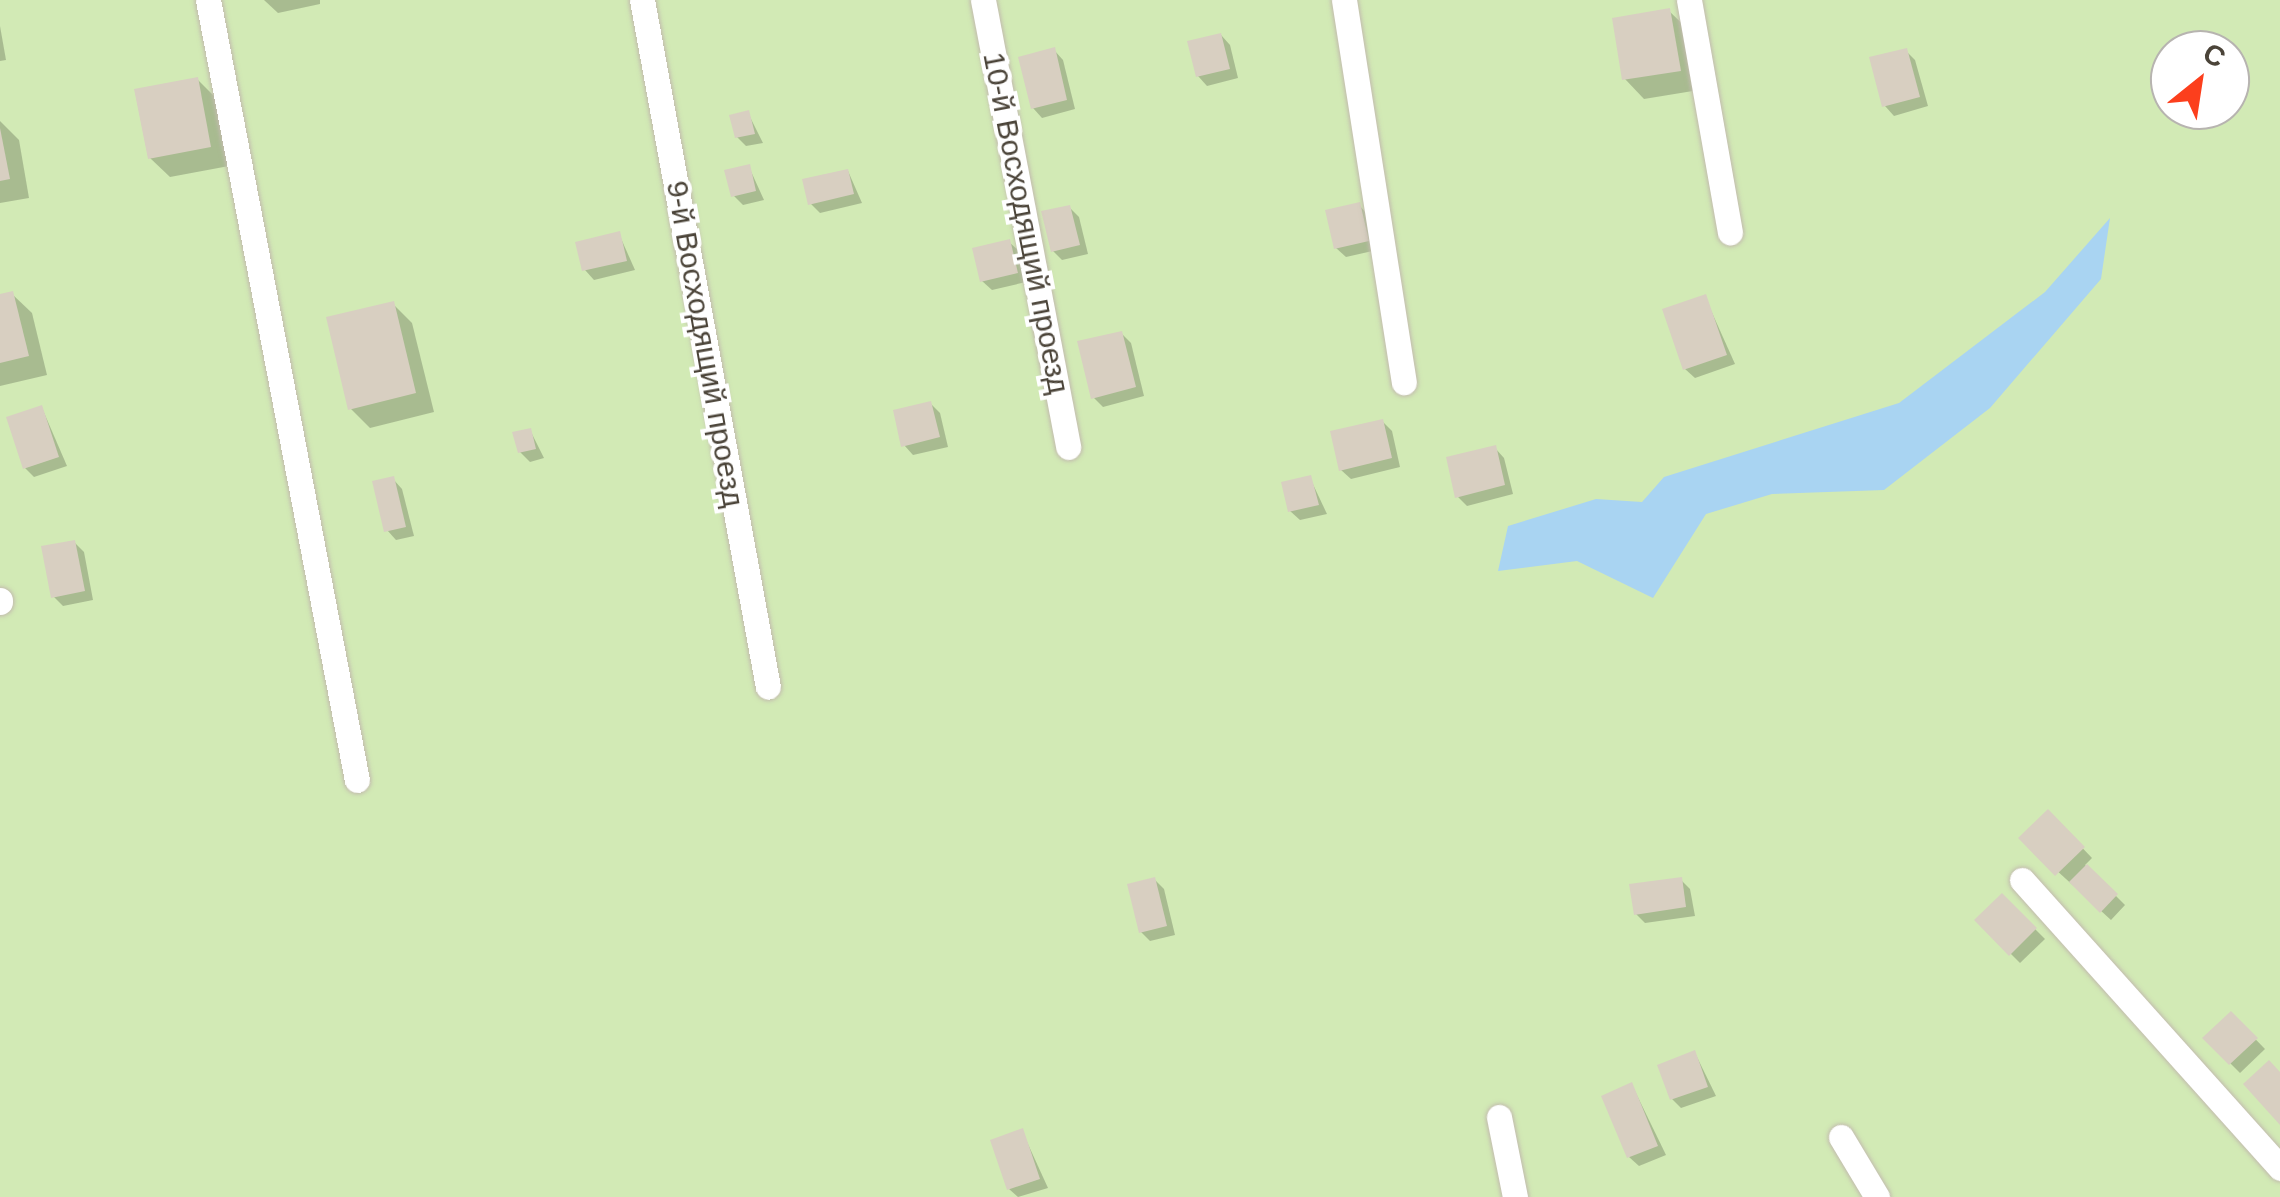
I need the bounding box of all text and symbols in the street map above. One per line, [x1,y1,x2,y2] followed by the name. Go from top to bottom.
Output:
[2150,30,2250,130] north arrow
[2198,37,2231,74] text: С
[975,49,1077,397] street label: 10-й Восходящий проезд
[659,178,751,510] street label: 9-й Восходящий проезд

